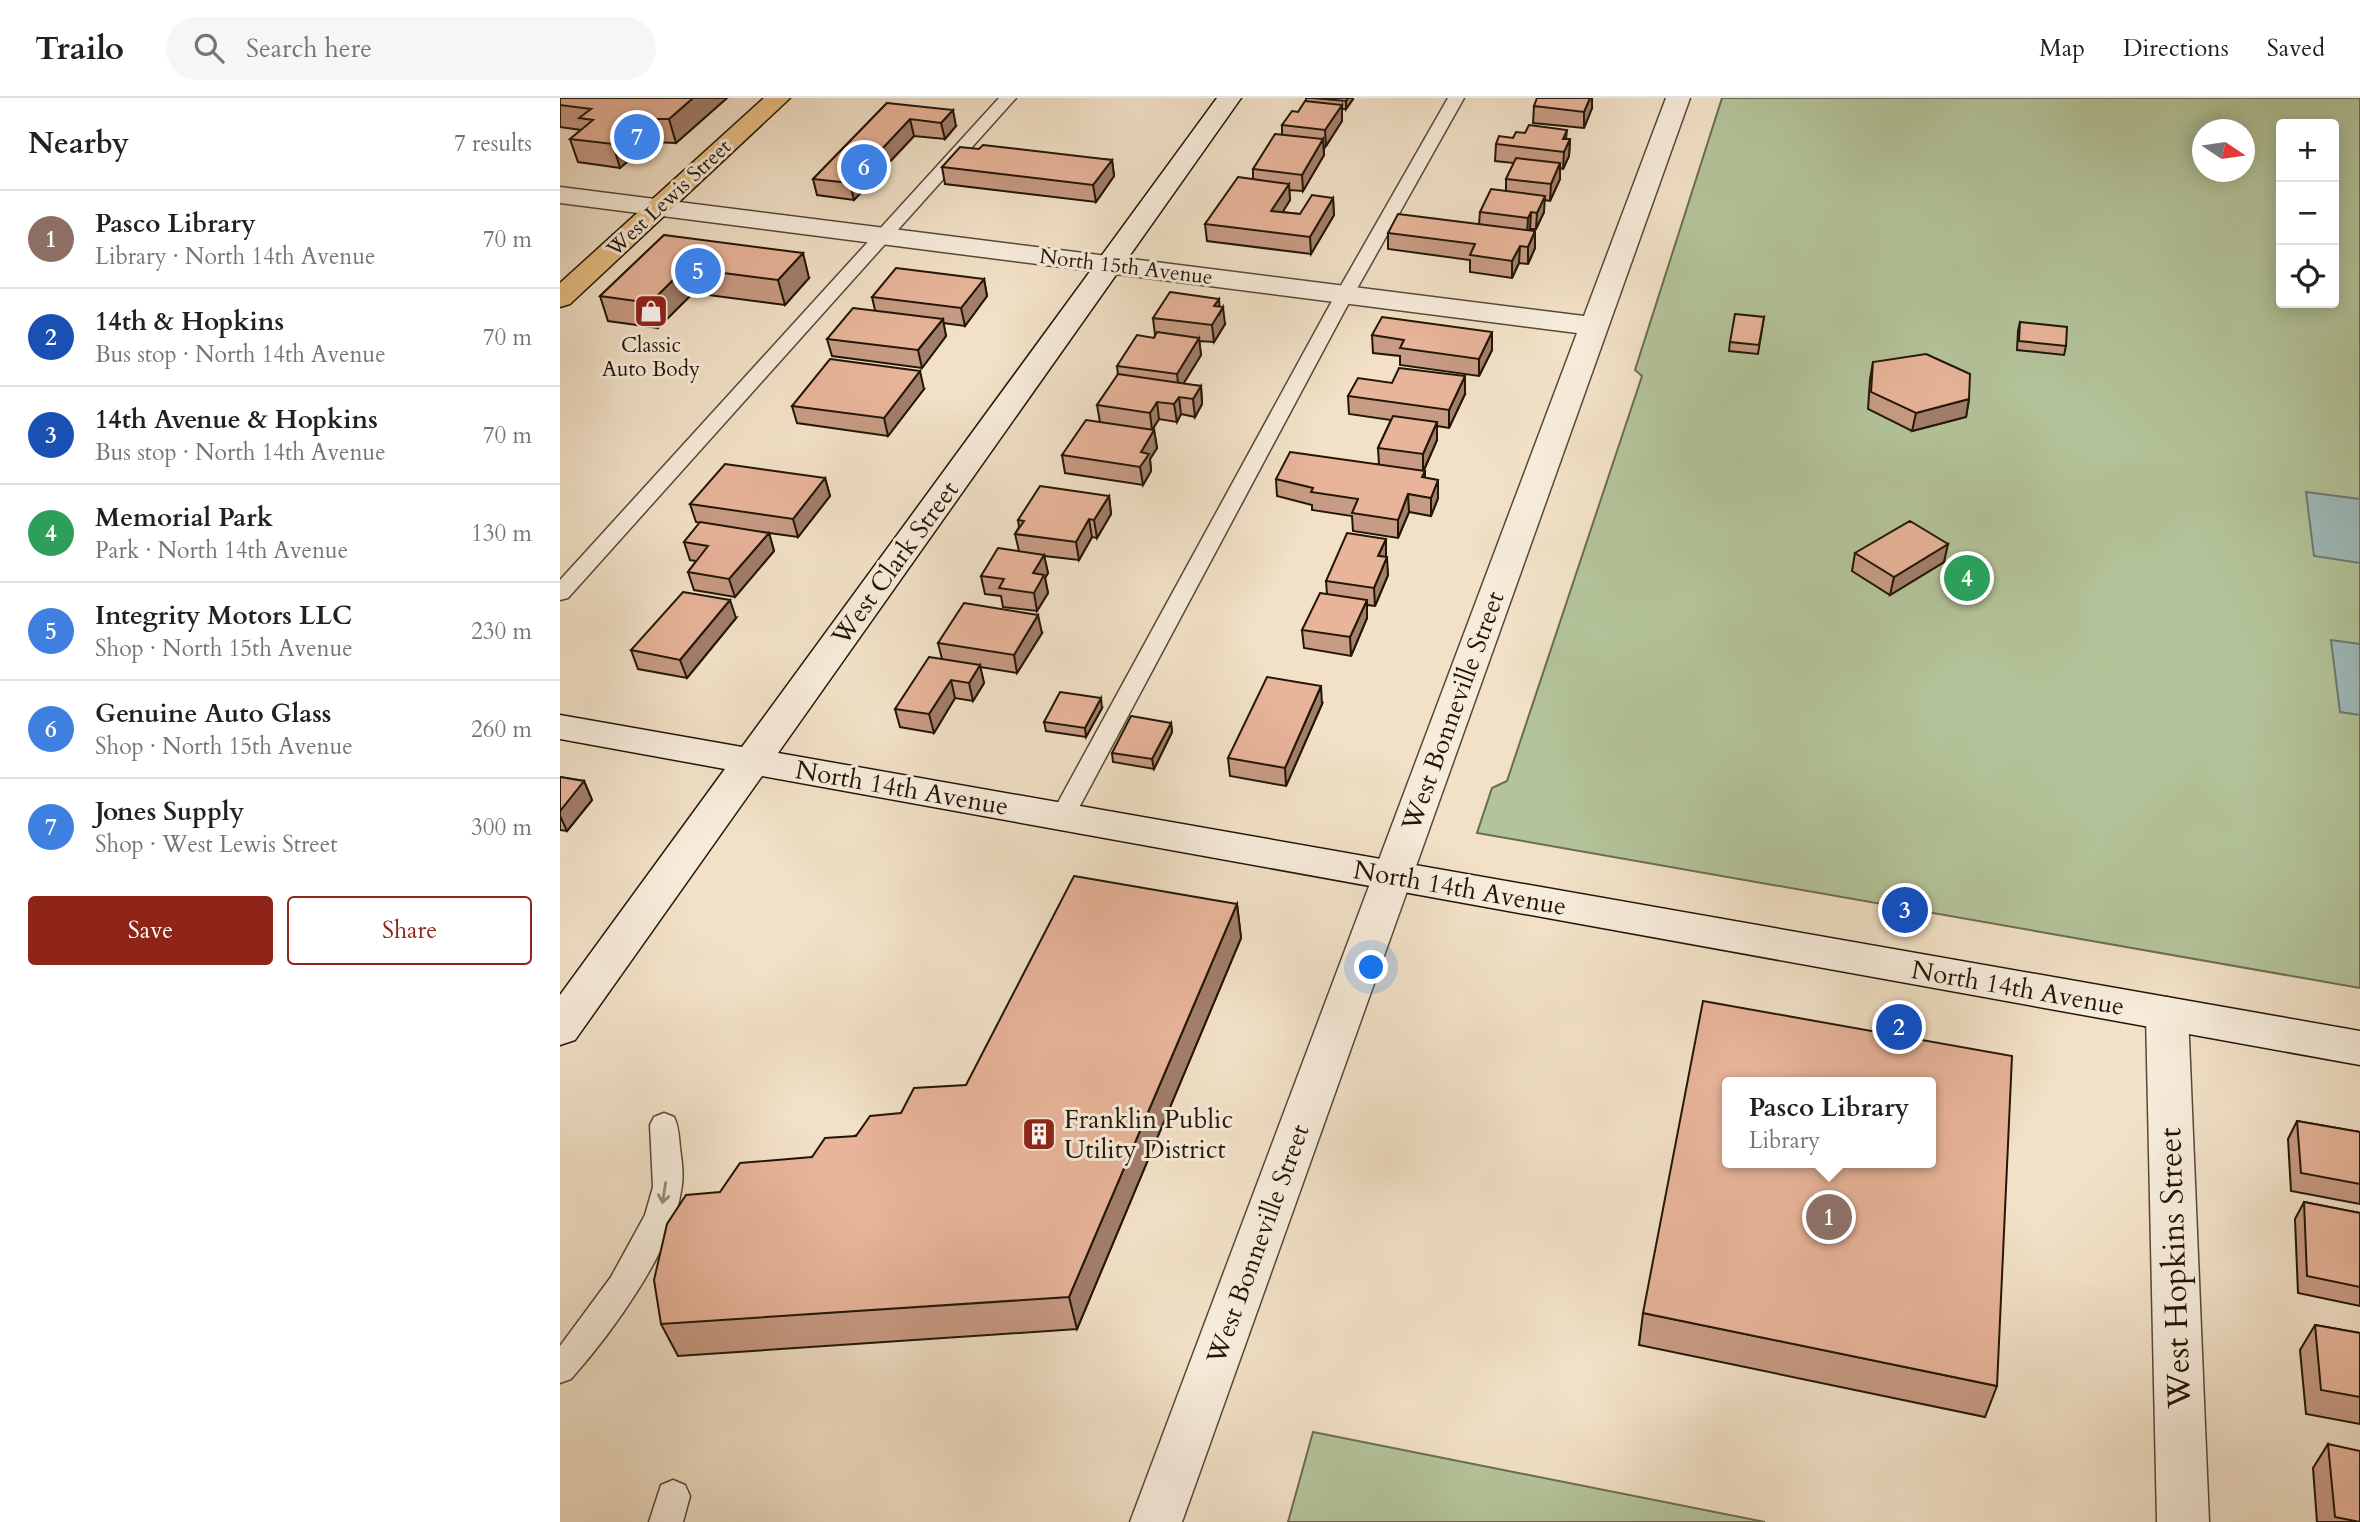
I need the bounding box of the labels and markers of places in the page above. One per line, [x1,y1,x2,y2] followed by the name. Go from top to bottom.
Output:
[614,111,660,163] pin: 7
[841,141,887,193] pin: 6
[675,245,721,297] pin: 5
[632,292,670,330] shop icon: Classic Auto Body
[602,331,700,384] place label: Classic Auto Body
[1944,552,1990,604] pin: 4
[1882,884,1928,936] pin: 3
[1876,1001,1922,1053] pin: 2
[1064,1102,1233,1167] place label: Franklin Public Utility District
[1020,1115,1058,1153] building icon: Franklin Public Utility District
[1806,1191,1852,1243] pin: 1

